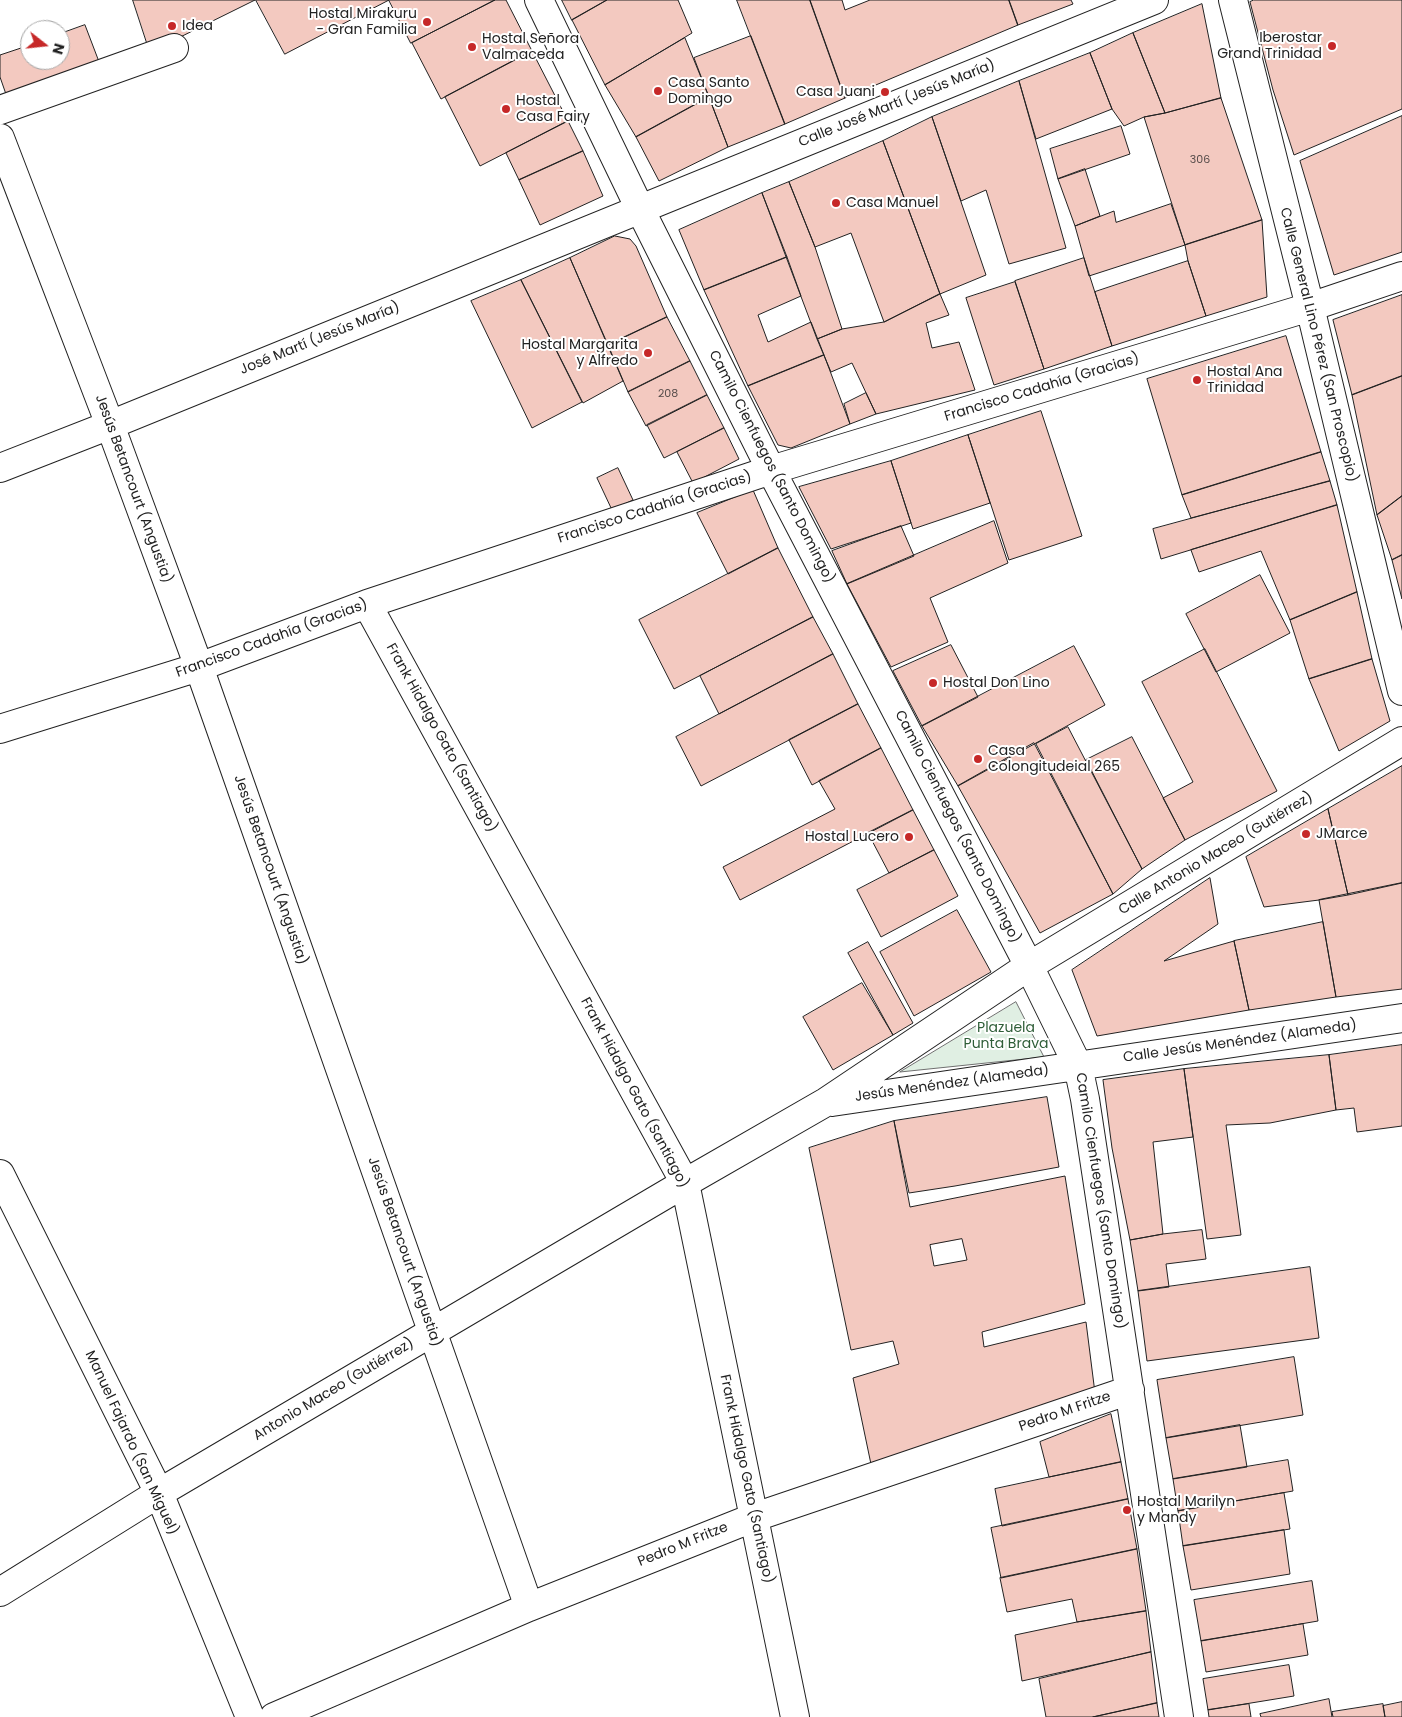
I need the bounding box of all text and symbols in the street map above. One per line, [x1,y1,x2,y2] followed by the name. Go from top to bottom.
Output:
[309,6,417,38] place label: Hostal Mirakuru - Gran Familia
[421,16,433,28] marker: Hostal Mirakuru - Gran Familia
[182,18,213,34] place label: Idea
[20,20,70,70] north arrow
[166,20,178,32] marker: Idea
[1217,30,1322,62] place label: Iberostar Grand Trinidad
[482,31,579,64] place label: Hostal Señora Valmaceda
[1326,40,1338,52] marker: Iberostar Grand Trinidad
[47,41,70,57] text: N
[466,41,478,53] marker: Hostal Señora Valmaceda
[796,57,998,151] street label: Calle José Martí (Jesús María)
[668,75,749,108] place label: Casa Santo Domingo
[796,84,875,100] place label: Casa Juani
[652,85,664,97] marker: Casa Santo Domingo
[879,86,891,98] marker: Casa Juani
[516,93,590,125] place label: Hostal Casa Fairy
[500,103,512,115] marker: Hostal Casa Fairy
[1190,153,1210,167] house number: 306
[846,195,938,211] place label: Casa Manuel
[830,197,842,209] marker: Casa Manuel
[1276,206,1360,484] street label: Calle General Lino Pérez (San Proscopio)
[238,299,402,379] street label: José Martí (Jesús María)
[521,337,638,370] place label: Hostal Margarita y Alfredo
[642,347,654,359] marker: Hostal Margarita y Alfredo
[705,348,837,586] street label: Camilo Cienfuegos (Santo Domingo)
[942,350,1142,426] street label: Francisco Cadahía (Gracias)
[1207,364,1283,397] place label: Hostal Ana Trinidad
[1191,374,1203,386] marker: Hostal Ana Trinidad
[658,387,678,401] house number: 208
[91,392,175,586] street label: Jesús Betancourt (Angustia)
[556,469,754,547] street label: Francisco Cadahía (Gracias)
[174,596,370,682] street label: Francisco Cadahía (Gracias)
[382,641,500,835] street label: Frank Hidalgo Gato (Santiago)
[943,675,1050,691] place label: Hostal Don Lino
[927,677,939,689] marker: Hostal Don Lino
[891,708,1023,946] street label: Camilo Cienfuegos (Santo Domingo)
[988,743,1120,776] place label: Casa Colongitudeial 265
[972,753,984,765] marker: Casa Colongitudeial 265
[230,773,310,967] street label: Jesús Betancourt (Angustia)
[1116,789,1316,919] street label: Calle Antonio Maceo (Gutiérrez)
[1316,826,1367,842] place label: JMarce
[1300,828,1312,840] marker: JMarce
[805,829,899,845] place label: Hostal Lucero
[903,831,915,843] marker: Hostal Lucero
[577,995,691,1191] street label: Frank Hidalgo Gato (Santiago)
[1122,1017,1358,1067] street label: Calle Jesús Menéndez (Alameda)
[964,1020,1048,1052] park label: Plazuela Punta Brava
[854,1062,1050,1106] street label: Jesús Menéndez (Alameda)
[1071,1072,1129,1330] street label: Camilo Cienfuegos (Santo Domingo)
[364,1155,444,1349] street label: Jesús Betancourt (Angustia)
[251,1335,417,1445] street label: Antonio Maceo (Gutiérrez)
[81,1348,181,1538] street label: Manuel Fajardo (San Miguel)
[716,1373,776,1585] street label: Frank Hidalgo Gato (Santiago)
[1017,1388,1113,1436] street label: Pedro M Fritze
[1137,1494,1235,1526] place label: Hostal Marilyn y Mandy
[1121,1504,1133,1516] marker: Hostal Marilyn y Mandy
[635,1519,731,1571] street label: Pedro M Fritze

